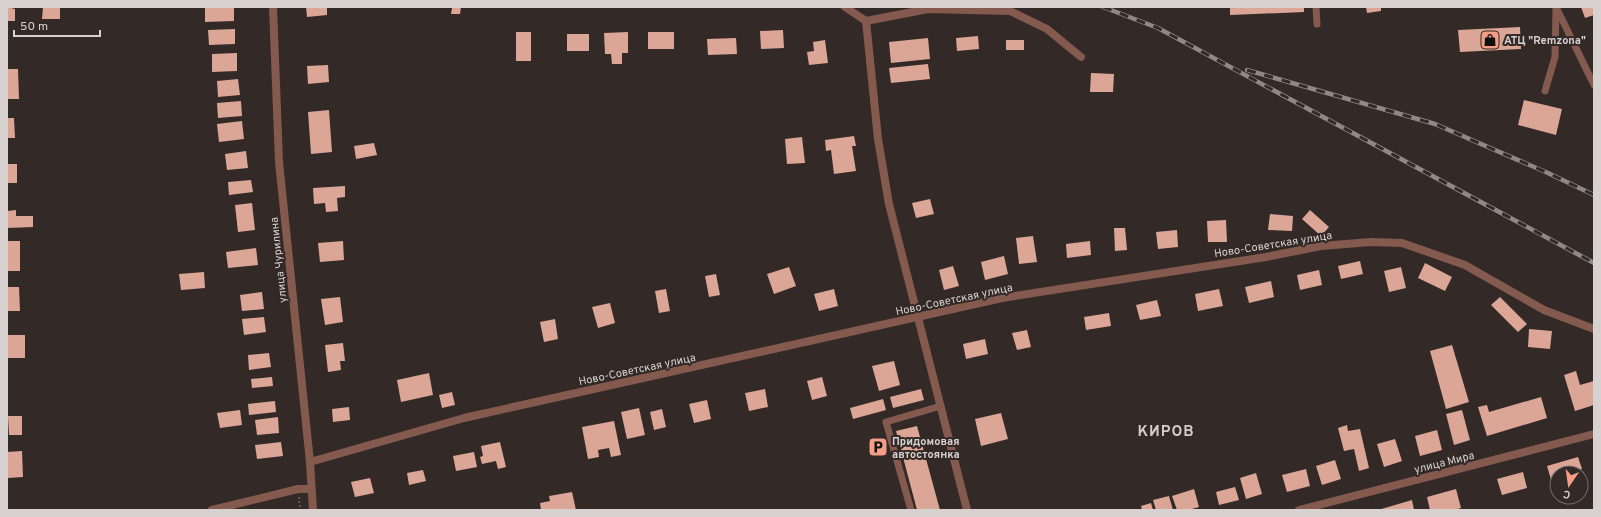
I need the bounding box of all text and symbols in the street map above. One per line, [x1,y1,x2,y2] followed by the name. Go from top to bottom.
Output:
[14,12,100,38] scale bar
[20,19,48,35] text: 50 m
[1479,29,1501,51] shop icon: АТЦ "Remzona"
[1504,34,1586,48] place label: АТЦ "Remzona"
[268,216,290,303] street label: улица Чурилина
[1213,229,1333,261] street label: Ново-Советская улица
[894,281,1014,319] street label: Ново-Советская улица
[577,351,697,389] street label: Ново-Советская улица
[1137,423,1195,442] district label: КИРОВ
[892,435,960,462] place label: Придомовая автостоянка
[867,436,889,458] parking icon: Придомовая автостоянка
[1413,449,1476,477] street label: улица Мира
[1549,465,1589,505] north arrow
[1562,486,1572,501] text: С

